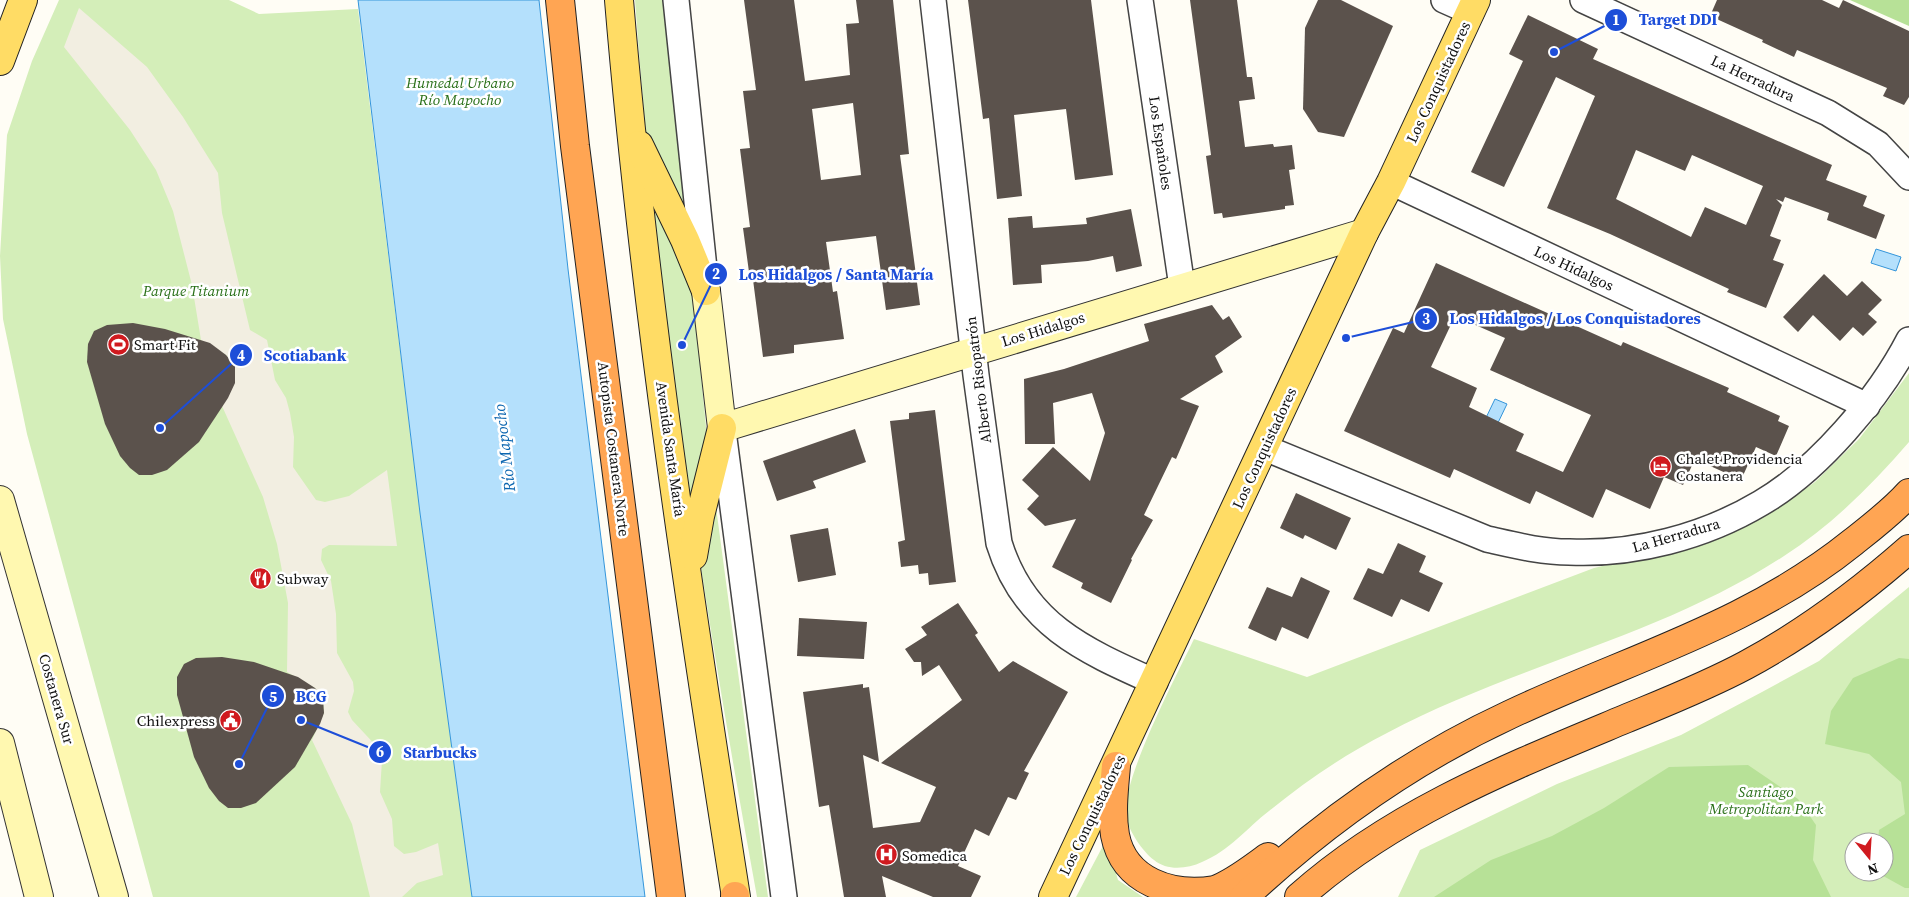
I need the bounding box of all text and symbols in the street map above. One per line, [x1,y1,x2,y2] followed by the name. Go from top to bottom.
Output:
[1603,4,1727,35] callout: Target DDI
[1639,8,1717,30] text: Target DDI
[1612,9,1620,30] text: 1
[1401,18,1475,146] street label: Los Conquistadores
[1708,49,1799,107] street label: La Herradura
[405,72,514,110] park label: Humedal Urbano Río Mapocho
[1144,95,1178,191] street label: Los Españoles
[1531,240,1617,296] street label: Los Hidalgos
[703,259,943,290] callout: Los Hidalgos / Santa María
[712,263,720,284] text: 2
[739,263,934,285] text: Los Hidalgos / Santa María
[142,280,250,301] park label: Parque Titanium
[1414,303,1711,334] callout: Los Hidalgos / Los Conquistadores
[999,306,1087,352] street label: Los Hidalgos
[1449,307,1701,329] text: Los Hidalgos / Los Conquistadores
[1422,308,1430,329] text: 3
[960,315,996,445] street label: Alberto Risopatrón
[106,332,130,356] sports icon: Smart Fit
[134,334,196,355] place label: Smart Fit
[228,340,356,371] callout: Scotiabank
[264,344,347,366] text: Scotiabank
[237,345,245,366] text: 4
[593,360,635,538] street label: Autopista Costanera Norte
[651,380,691,518] street label: Avenida Santa María
[1227,384,1301,512] street label: Los Conquistadores
[488,403,520,494] water label: Río Mapocho
[1676,448,1803,486] place label: Chalet Providencia Costanera
[1648,455,1672,479] hotel icon: Chalet Providencia Costanera
[1630,512,1723,558] street label: La Herradura
[249,566,273,590] restaurant icon: Subway
[277,568,329,589] place label: Subway
[34,651,80,747] street label: Costanera Sur
[261,681,337,712] callout: BCG
[295,685,327,707] text: BCG
[269,686,277,707] text: 5
[219,708,243,732] public building icon: Chilexpress
[137,710,215,731] place label: Chilexpress
[368,736,486,767] callout: Starbucks
[376,741,384,762] text: 6
[403,741,477,763] text: Starbucks
[1054,751,1130,879] street label: Los Conquistadores
[1708,781,1824,819] park label: Santiago Metropolitan Park
[1844,832,1894,882] north arrow
[874,843,898,867] hospital icon: Somedica
[902,845,967,866] place label: Somedica
[1865,858,1881,880] text: N

